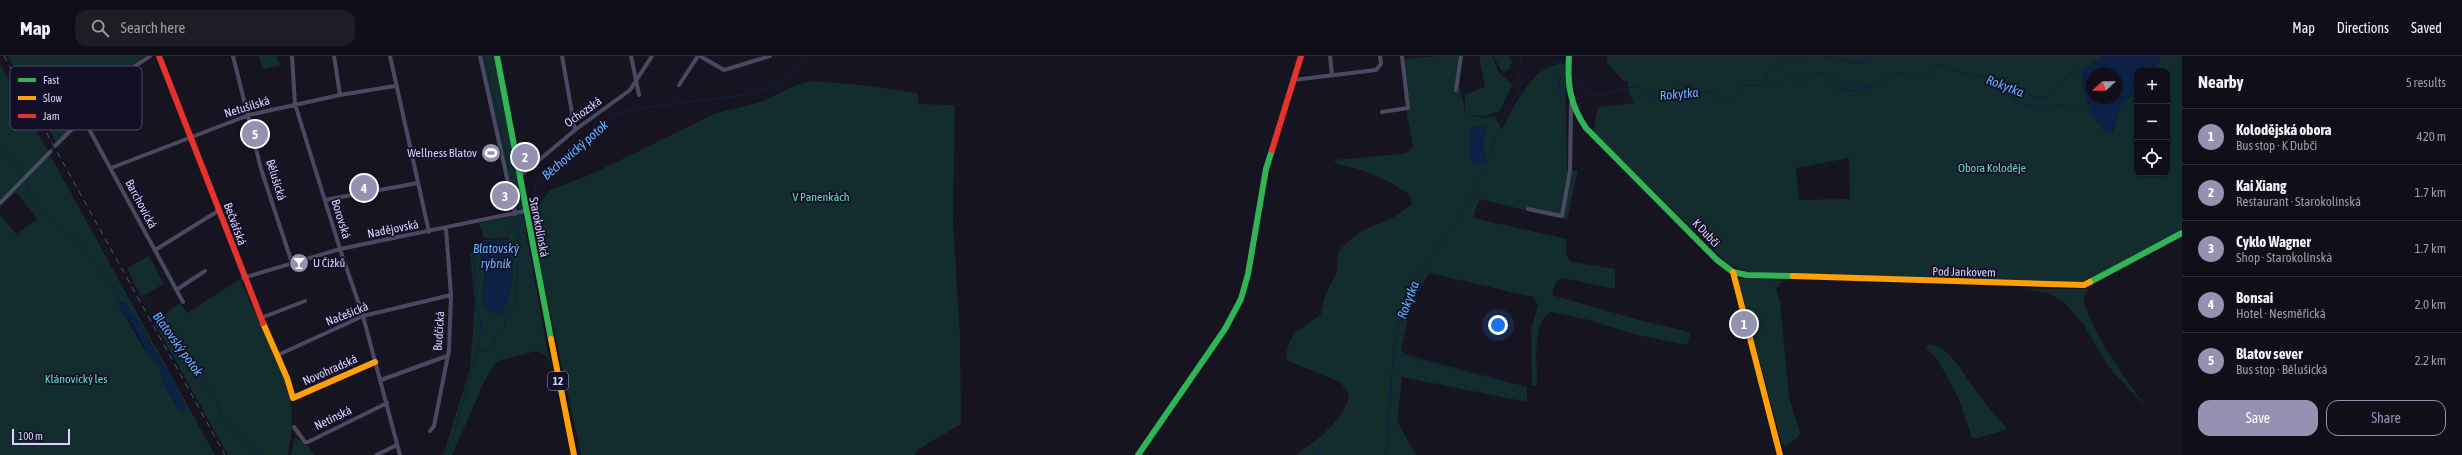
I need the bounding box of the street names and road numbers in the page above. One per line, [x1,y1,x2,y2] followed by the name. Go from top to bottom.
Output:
[222,93,272,121] street label: Netušilská
[562,94,604,130] street label: Ochozská
[263,158,289,202] street label: Bělušická
[122,177,160,231] street label: Barchovická
[526,196,552,258] street label: Starokolínská
[328,198,354,240] street label: Borovská
[221,201,249,247] street label: Bečvářská
[1690,216,1722,250] street label: K Dubči
[366,217,420,241] street label: Nadějovská
[1932,264,1996,280] street label: Pod Jankovem
[324,299,370,329] street label: Načešická
[431,311,447,351] street label: Budčická
[300,352,360,388] street label: Novohradská
[548,372,568,390] road number: 12
[312,403,354,433] street label: Netínská

